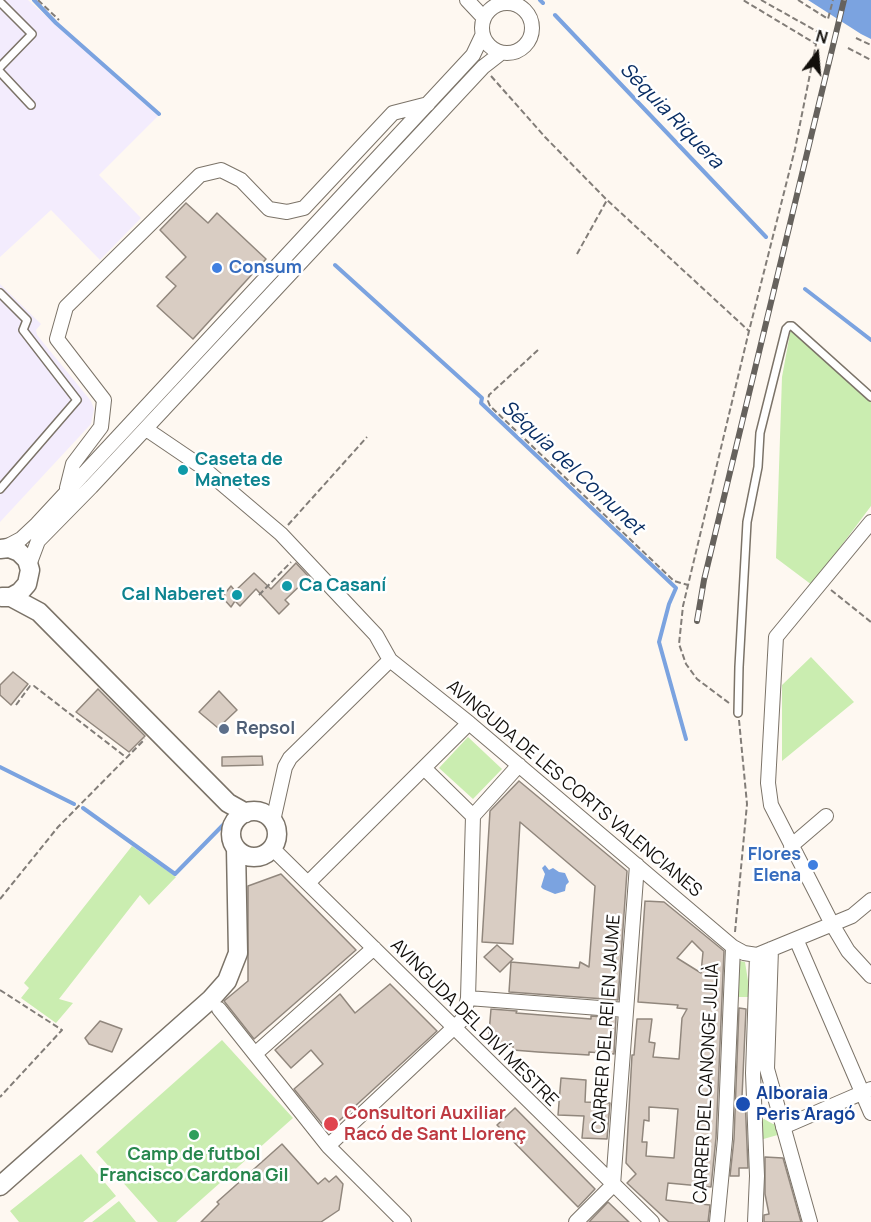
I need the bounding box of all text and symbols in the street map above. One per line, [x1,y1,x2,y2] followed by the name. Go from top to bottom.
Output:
[787,24,847,84] north arrow
[813,25,831,49] text: N
[614,58,728,174] water label: Séquia Riquera
[229,257,302,279] place label: Consum
[210,261,224,275] marker: Consum
[496,396,648,540] water label: Séquia del Comunet
[195,449,283,492] place label: Caseta de Manetes
[176,463,190,477] marker: Caseta de Manetes
[299,575,386,597] place label: Ca Casaní
[280,579,294,593] marker: Ca Casaní
[122,584,225,606] place label: Cal Naberet
[230,588,244,602] marker: Cal Naberet
[442,676,706,902] street label: AVINGUDA DE LES CORTS VALENCIANES
[236,718,295,740] place label: Repsol
[217,722,231,736] marker: Repsol
[748,844,801,886] place label: Flores Elena
[806,858,820,872] marker: Flores Elena
[589,914,625,1134] street label: CARRER DEL REI EN JAUME
[386,935,562,1111] street label: AVINGUDA DEL DIVÍ MESTRE
[690,962,724,1204] street label: CARRER DEL CANONGE JULIÀ
[756,1083,855,1126] place label: Alboraia Peris Aragó
[734,1095,752,1113] marker: Alboraia Peris Aragó
[344,1103,526,1146] place label: Consultori Auxiliar Racó de Sant Llorenç
[322,1115,340,1133] marker: Consultori Auxiliar Racó de Sant Llorenç
[187,1128,201,1142] marker: Camp de futbol Francisco Cardona Gil
[100,1144,288,1186] place label: Camp de futbol Francisco Cardona Gil

